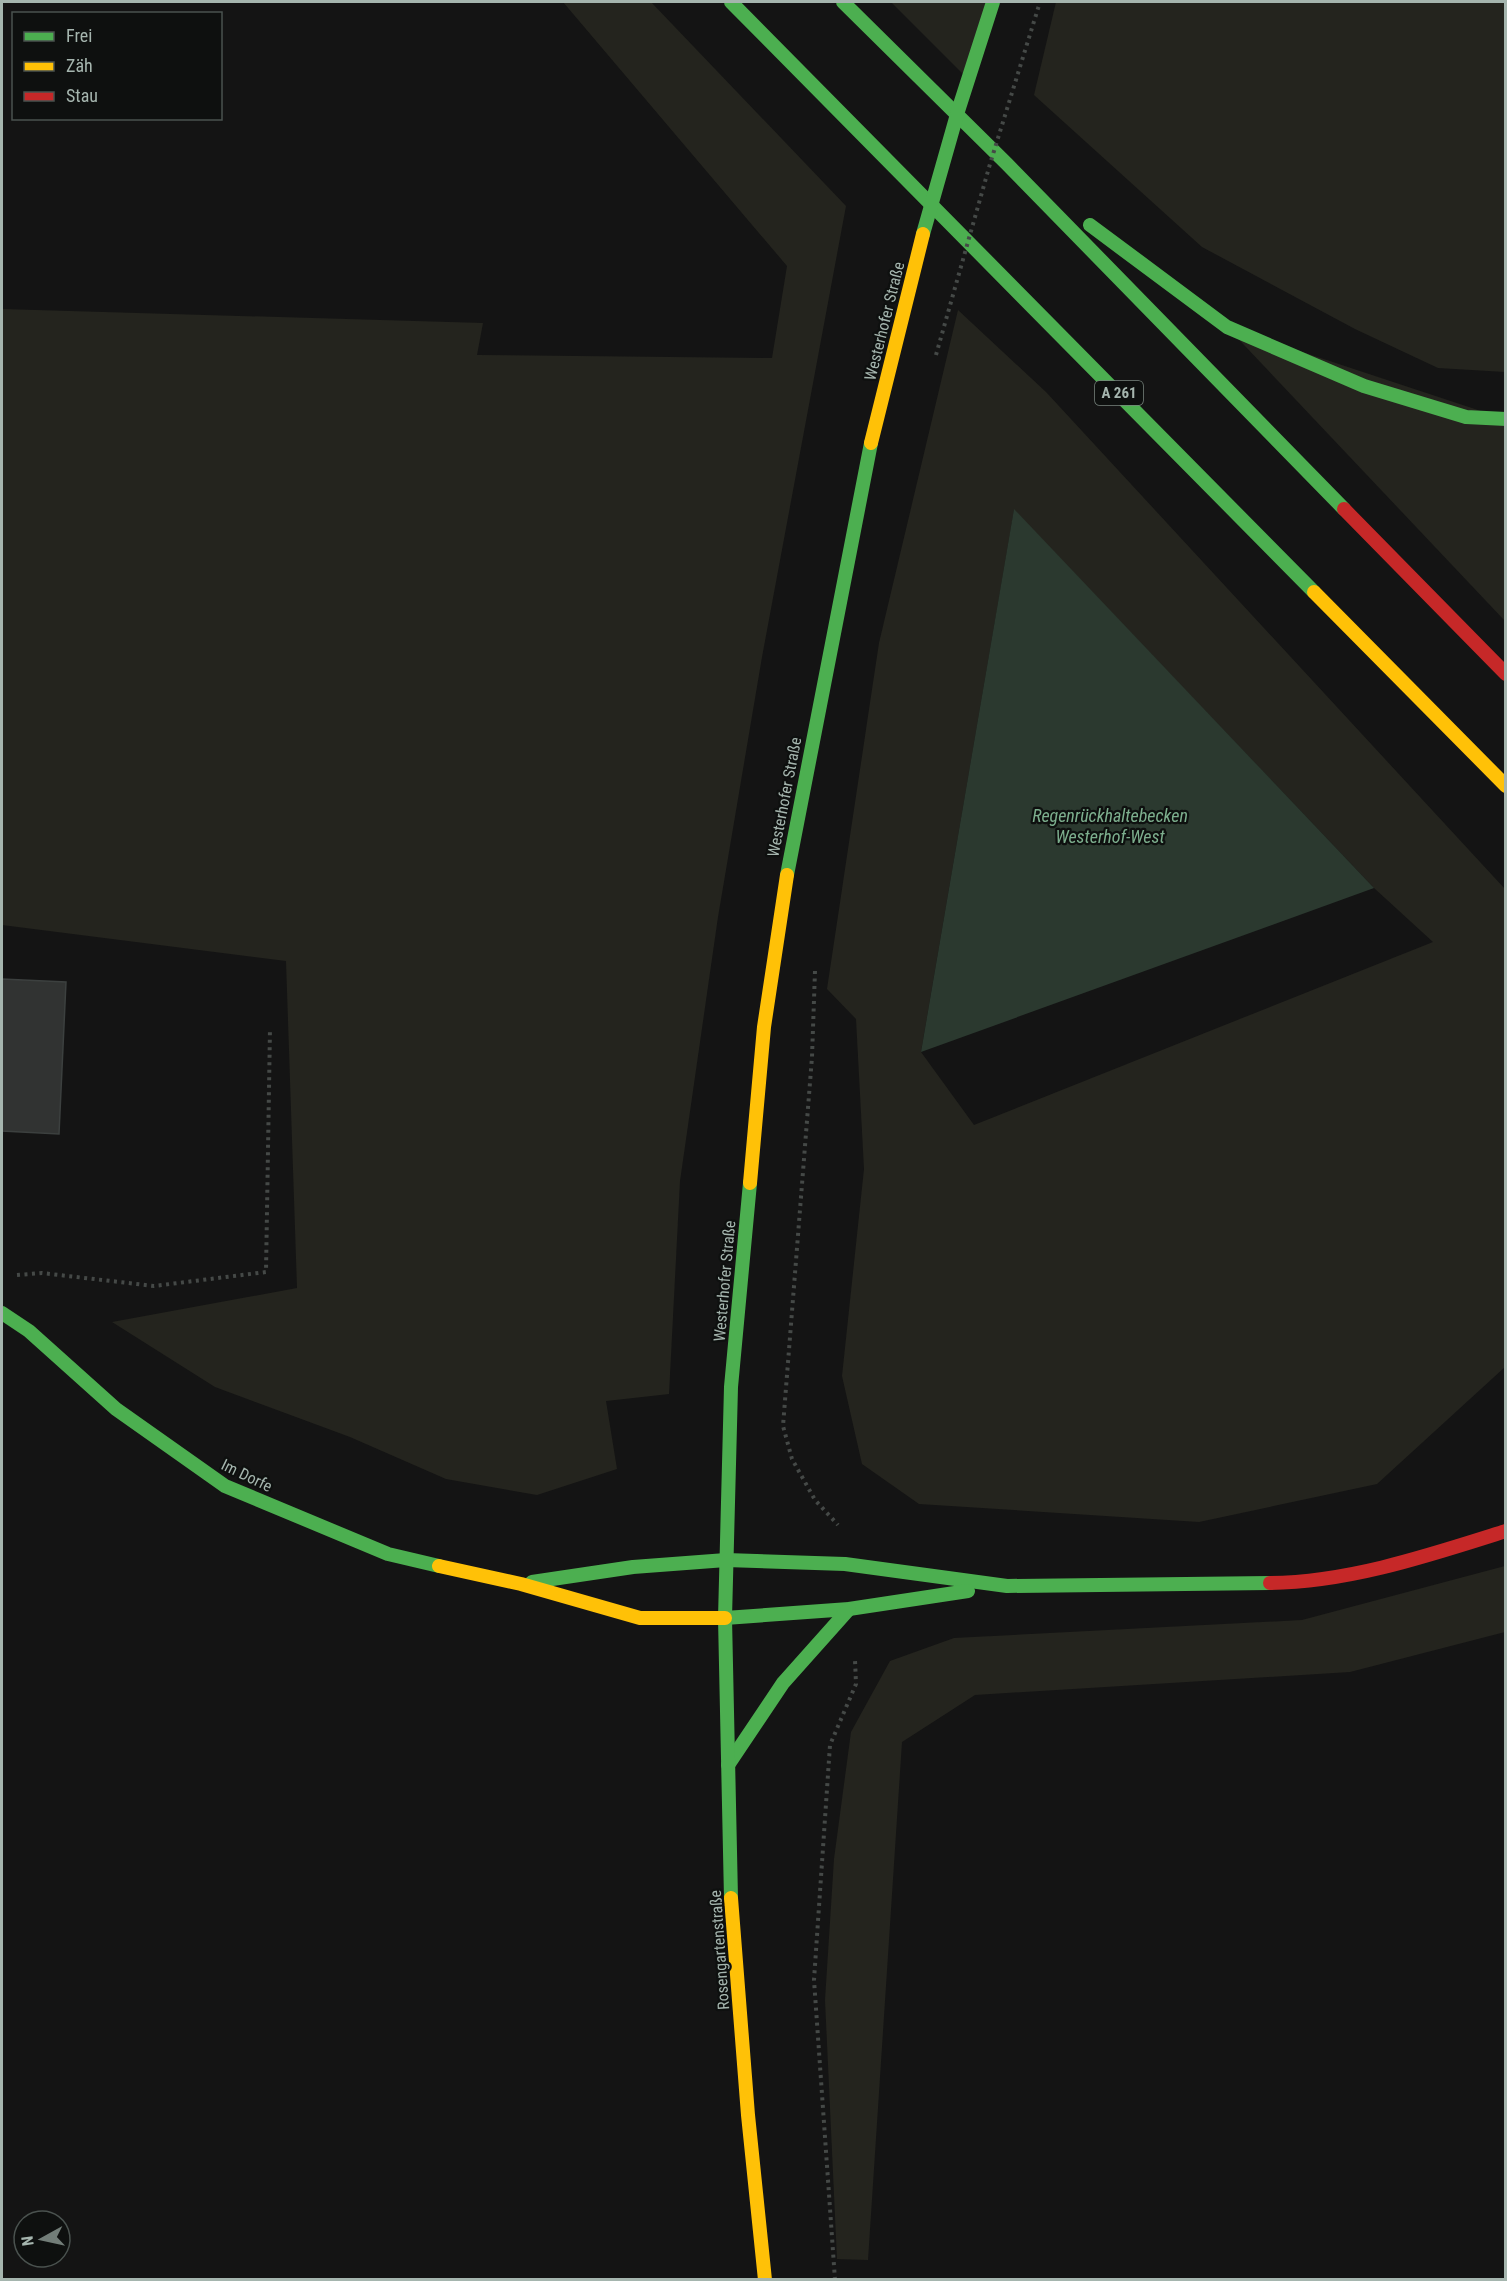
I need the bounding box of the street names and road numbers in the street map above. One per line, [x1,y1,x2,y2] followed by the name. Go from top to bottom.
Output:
[861,260,908,382] street label: Westerhofer Straße
[1095,381,1143,405] road number: A 261
[764,736,805,859] street label: Westerhofer Straße
[710,1220,739,1342] street label: Westerhofer Straße
[218,1455,275,1496] street label: Im Dorfe
[706,1889,733,2010] street label: Rosengartenstraße

